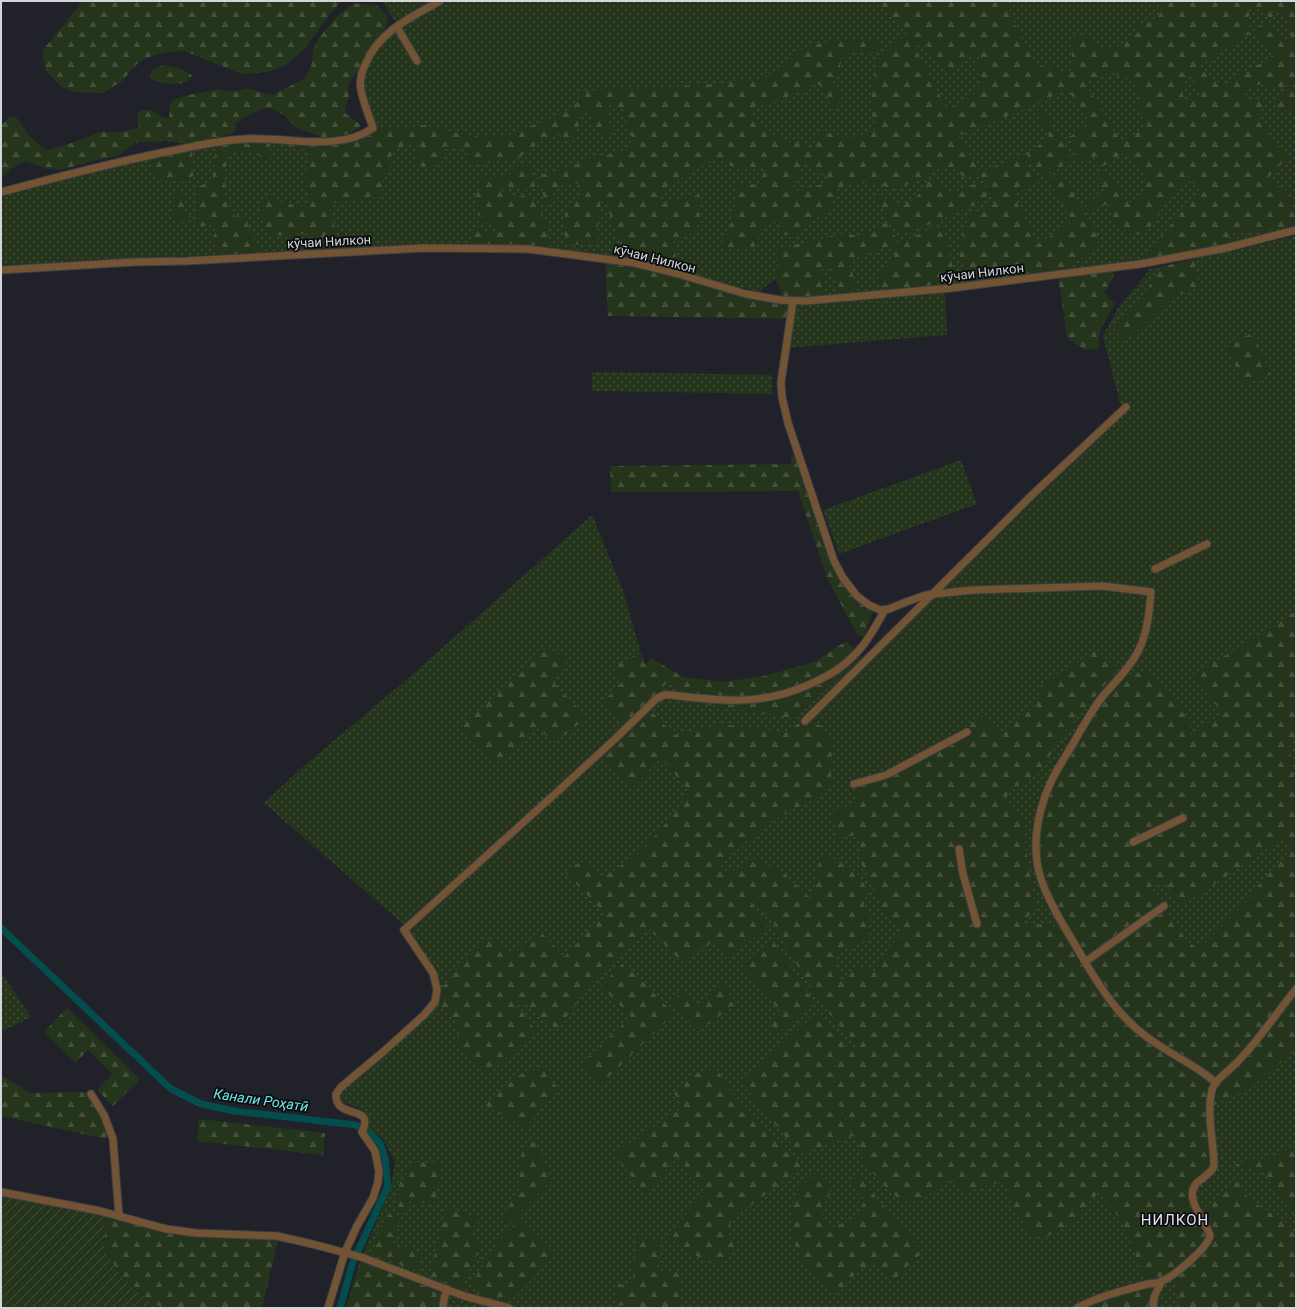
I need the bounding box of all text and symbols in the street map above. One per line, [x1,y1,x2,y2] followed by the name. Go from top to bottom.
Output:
[287,232,371,251] street label: кӯчаи Нилкон
[612,241,698,276] street label: кӯчаи Нилкон
[939,260,1025,285] street label: кӯчаи Нилкон
[213,1085,309,1115] water label: Канали Роҳатӣ
[1141,1211,1209,1229] district label: НИЛКОН

